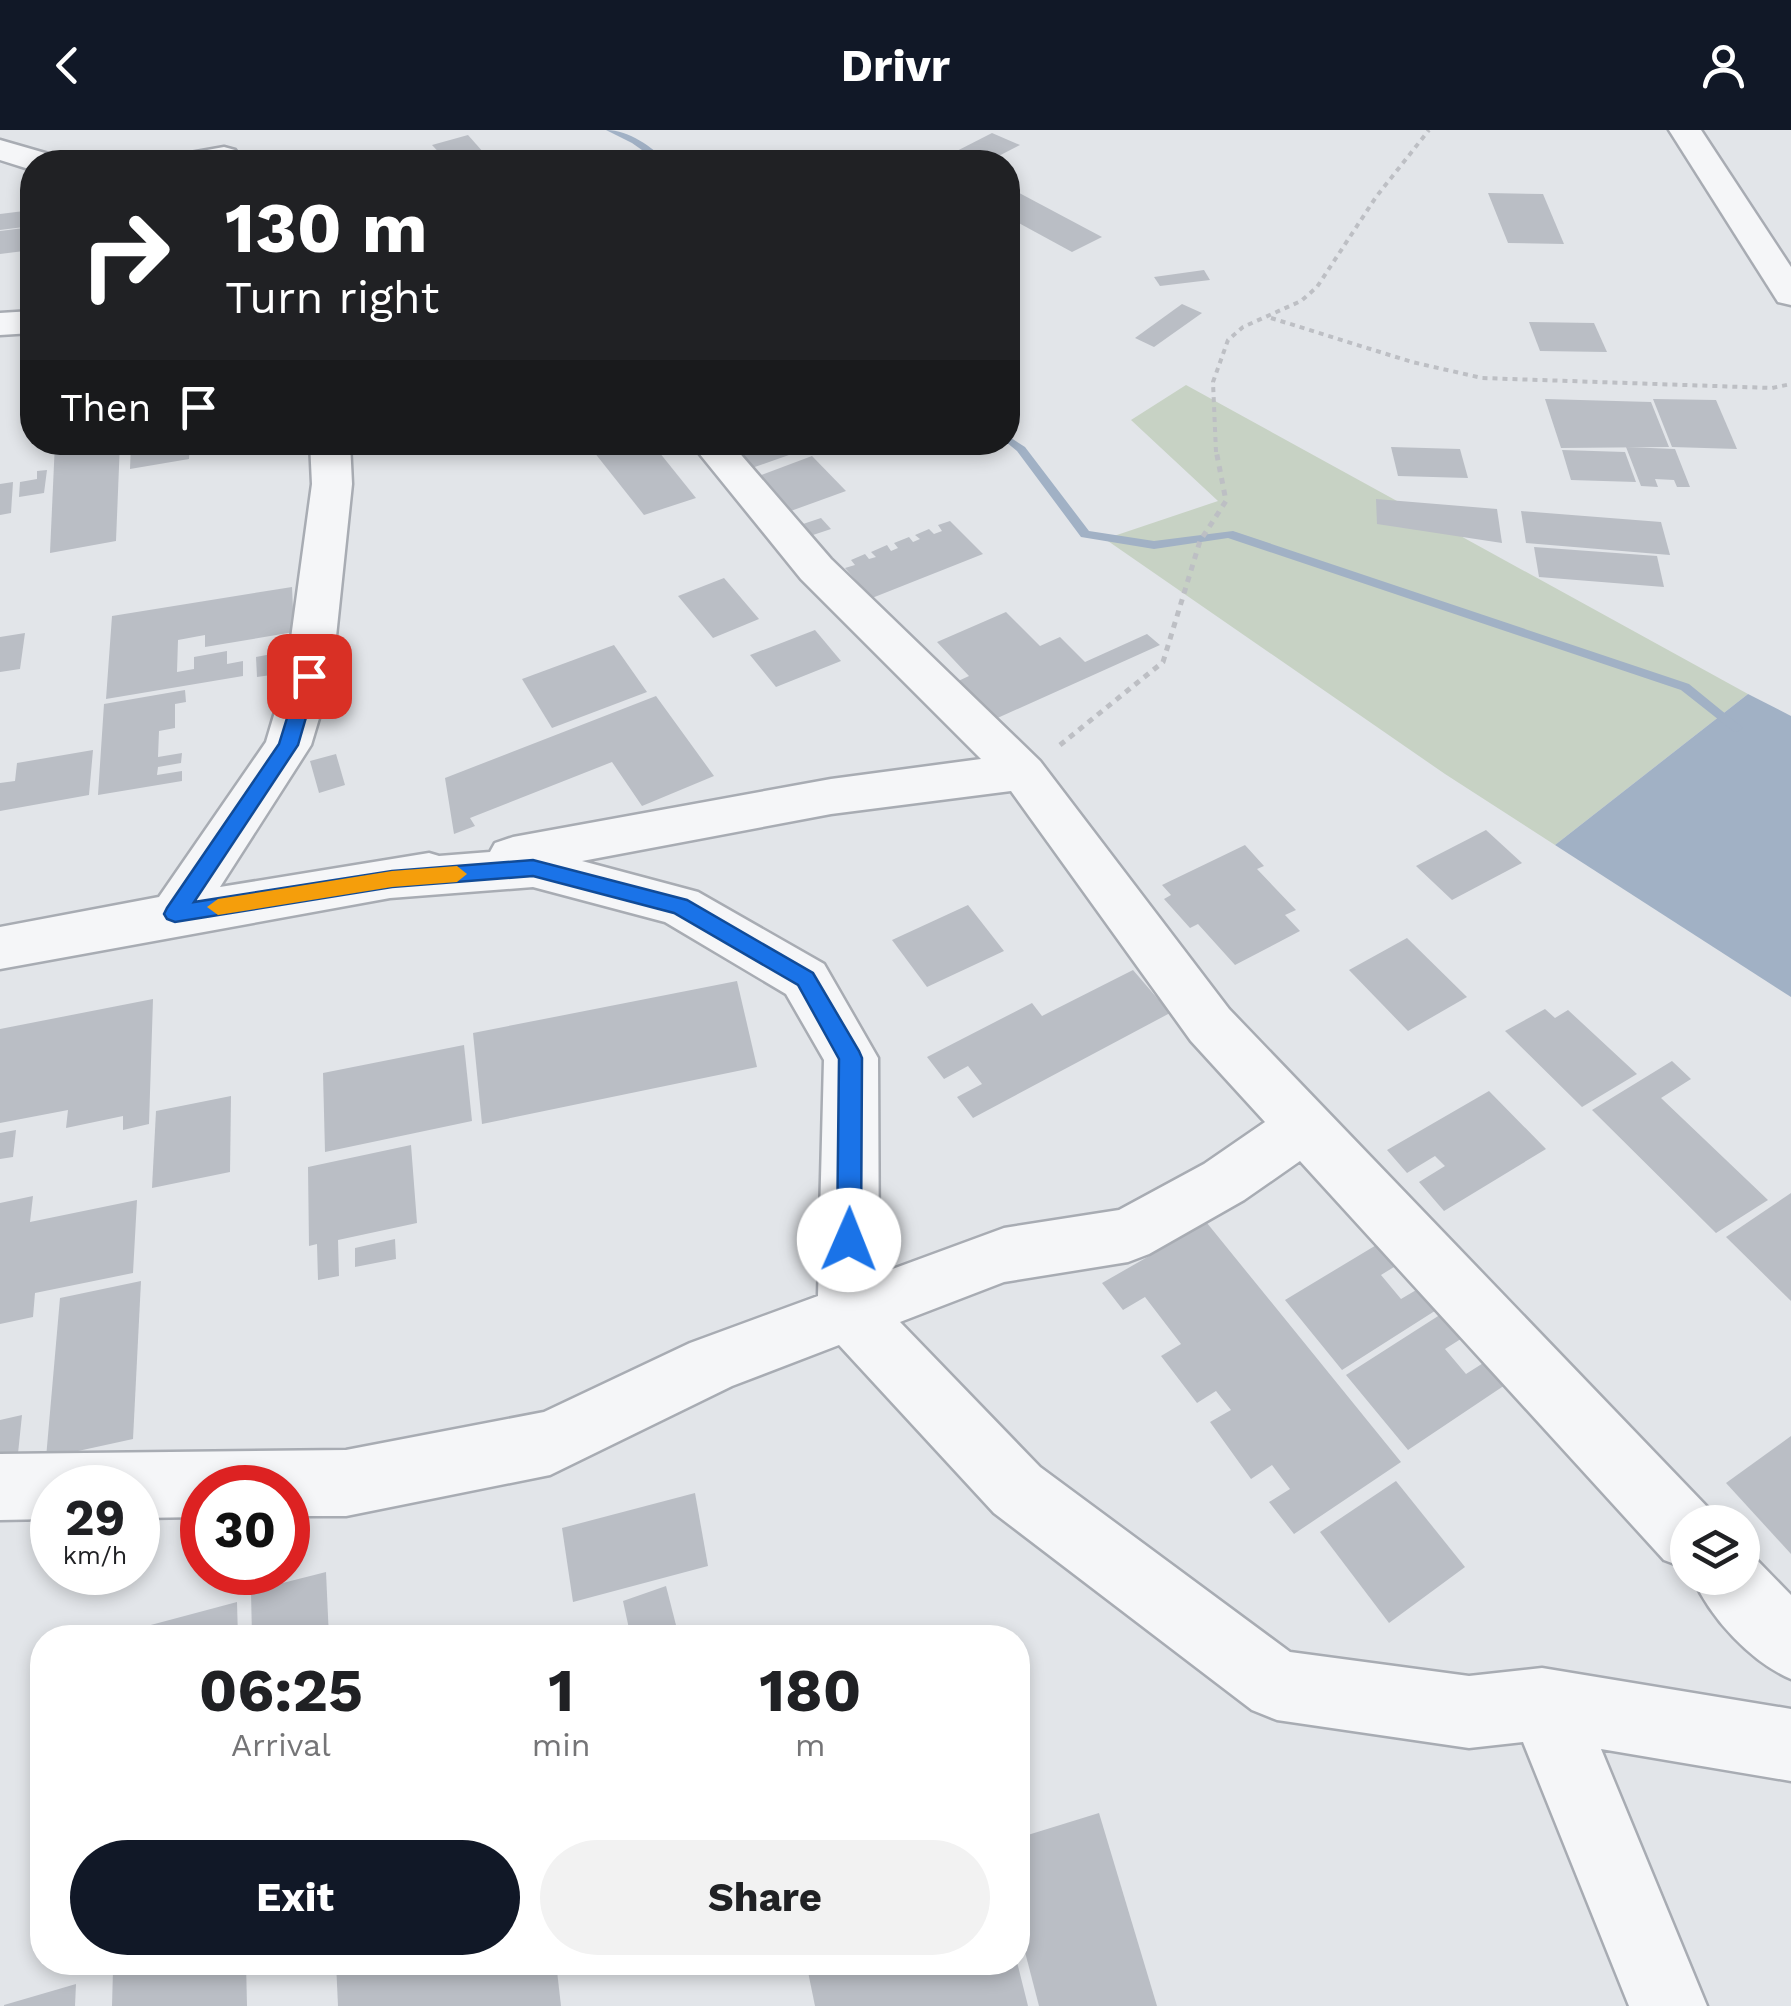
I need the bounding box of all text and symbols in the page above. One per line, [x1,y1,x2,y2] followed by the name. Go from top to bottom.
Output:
[40,38,95,93] icon: back
[1696,38,1751,93] icon: person
[841,39,950,92] text: Drivr
[225,187,428,269] text: 130 m
[60,190,190,320] icon: right
[225,271,439,324] text: Turn right
[171,380,226,435] icon: arrive
[60,386,151,430] text: Then
[267,634,352,719] pin
[282,649,337,704] icon: arrive
[797,1188,901,1292] position arrow
[180,1465,310,1595] speed limit sign: 30
[65,1488,125,1547] text: 29
[1670,1505,1760,1595] map controls
[1670,1505,1760,1595] button: layers
[63,1541,127,1570] text: km/h
[199,1655,363,1726] text: 06:25
[548,1655,574,1726] text: 1
[759,1655,861,1726] text: 180
[231,1726,331,1764] text: Arrival
[532,1726,591,1764] text: min
[795,1726,826,1764] text: m
[70,1840,520,1955] button: Exit
[540,1840,990,1955] button: Share

